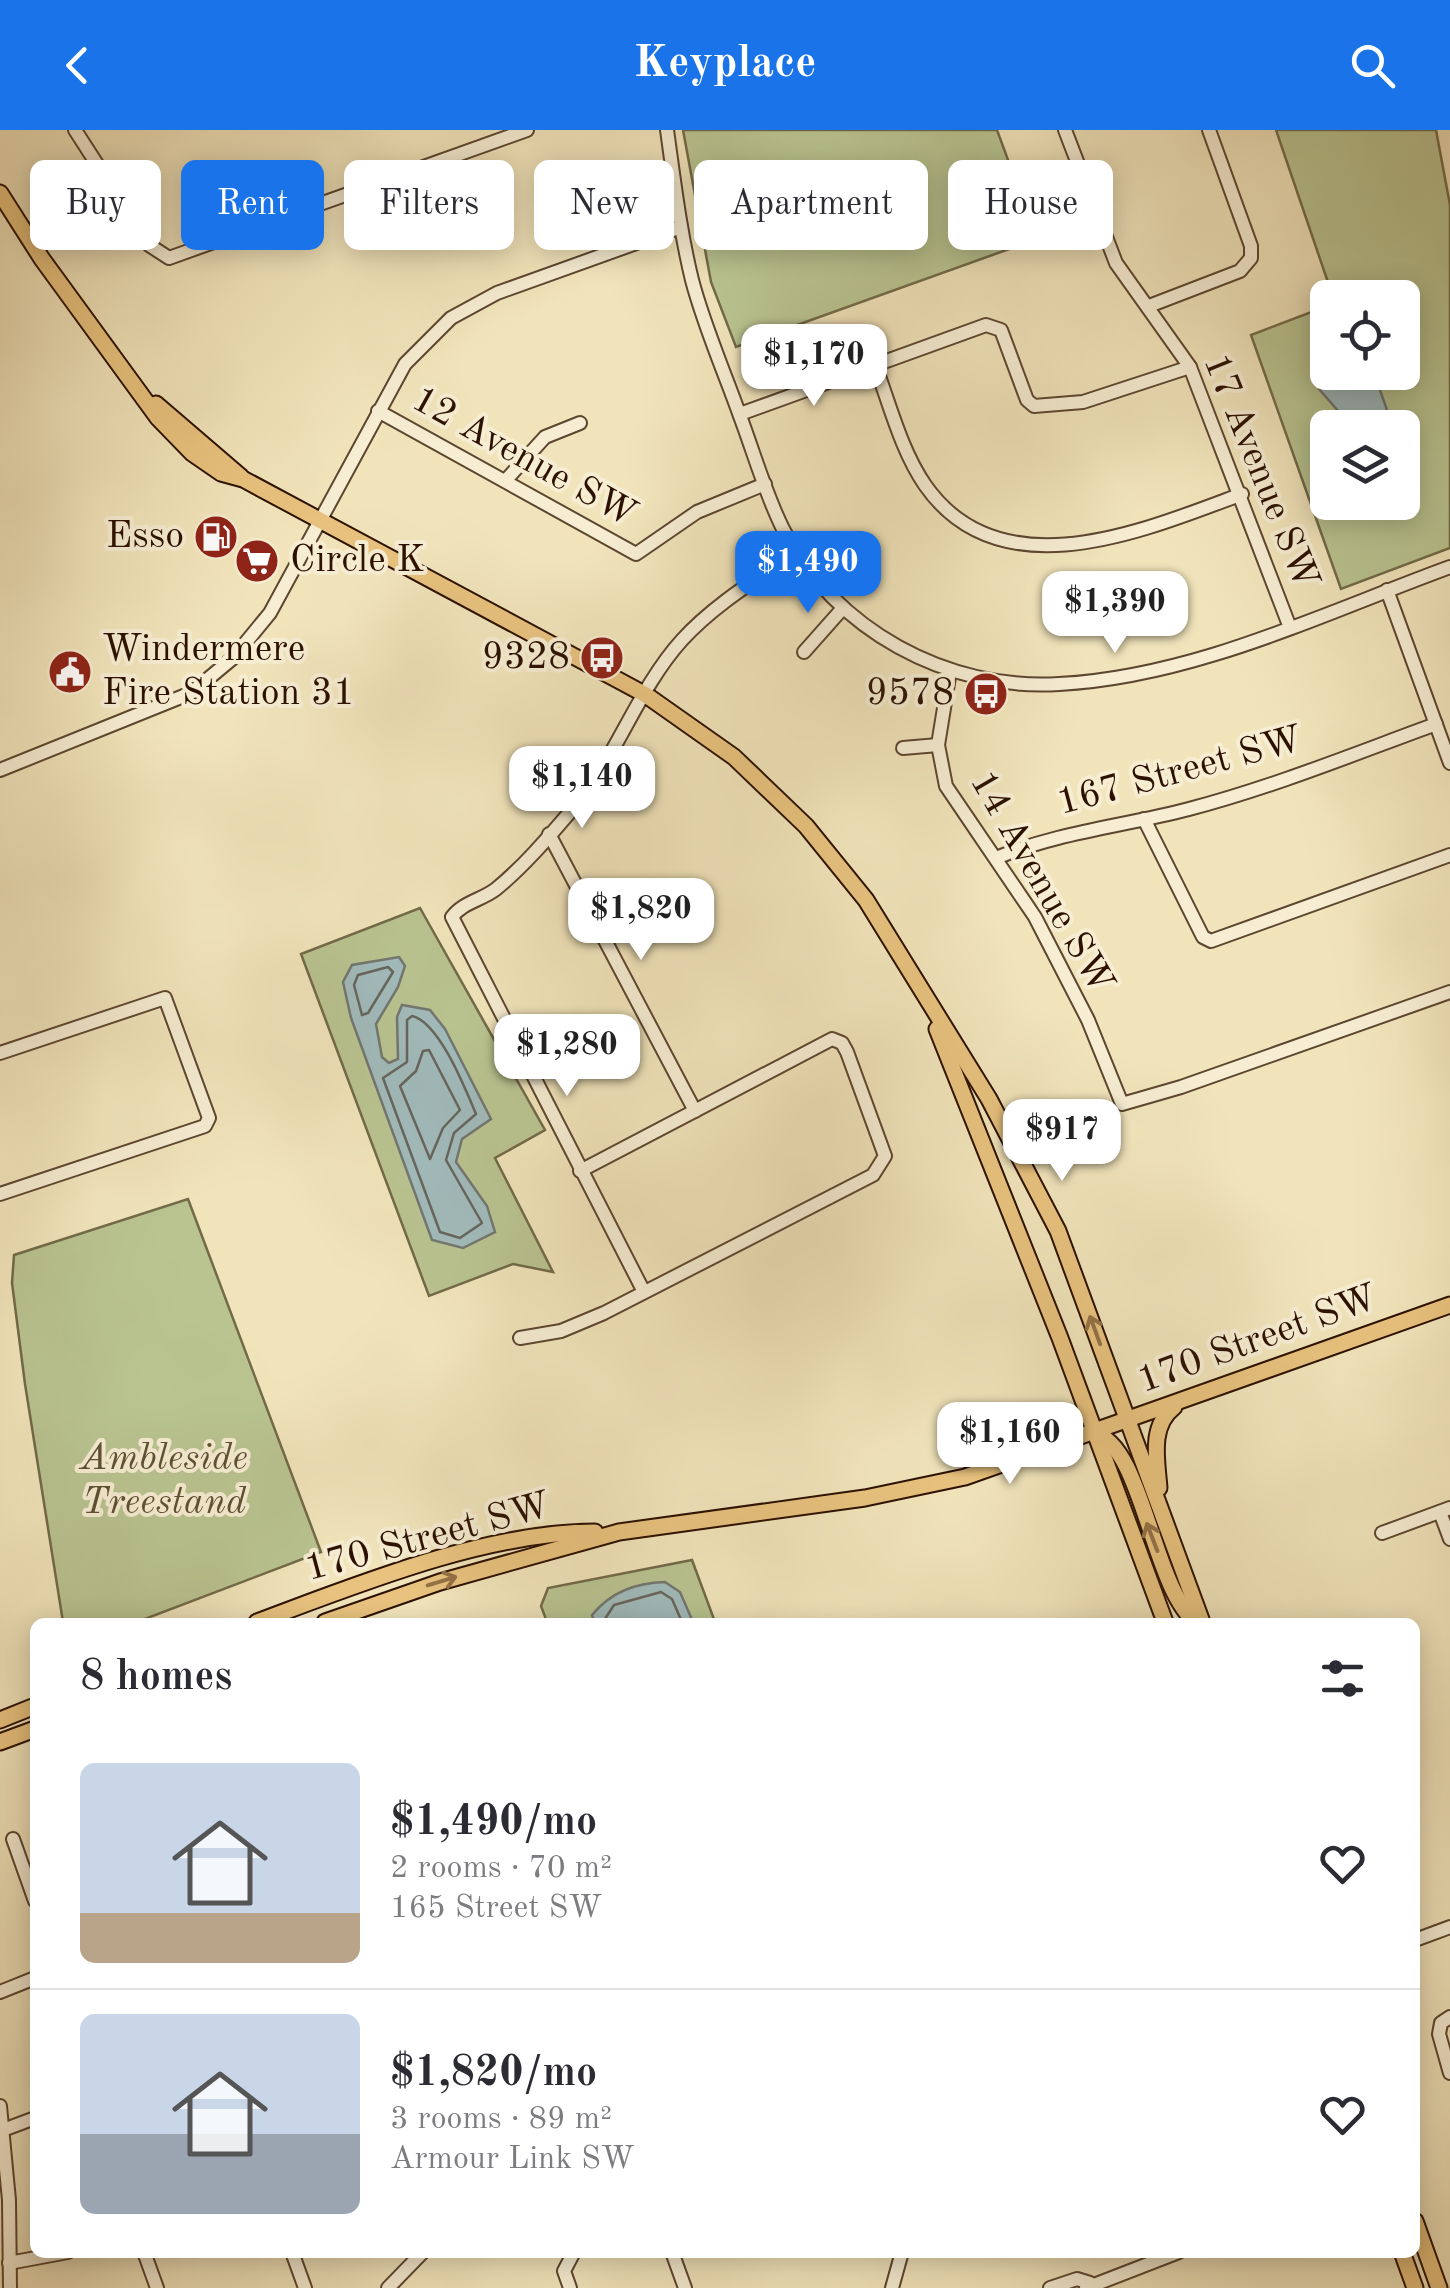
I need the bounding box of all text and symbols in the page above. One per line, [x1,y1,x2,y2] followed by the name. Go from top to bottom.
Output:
[50,38,105,93] icon: back
[1345,38,1400,93] icon: search
[634,42,816,87] text: Keyplace
[30,160,161,250] chip: Buy
[181,160,324,250] chip: Rent
[344,160,514,250] chip: Filters
[534,160,674,250] chip: New
[694,160,928,250] chip: Apartment
[948,160,1113,250] chip: House
[1310,280,1420,520] map controls
[1310,280,1420,390] button: locate
[733,324,895,409] pin: $1,170
[763,340,865,372] text: $1,170
[1196,349,1324,595] street label: 17 Avenue SW
[405,381,643,535] street label: 12 Avenue SW
[1310,410,1420,520] button: layers
[193,514,239,560] fuel station icon: Esso
[106,518,184,556] place label: Esso
[727,531,889,616] pin: $1,490
[234,538,280,584] supermarket icon: Circle K
[290,542,425,580] place label: Circle K
[757,547,859,579] text: $1,490
[1034,571,1196,656] pin: $1,390
[1064,587,1166,619] text: $1,390
[102,631,355,713] place label: Windermere Fire Station 31
[579,635,625,681] bus stop icon: 9328
[482,639,570,677] place label: 9328
[47,649,93,695] public building icon: Windermere Fire Station 31
[963,671,1009,717] bus stop icon: 9578
[866,675,954,713] place label: 9578
[1053,721,1307,823] street label: 167 Street SW
[501,746,663,831] pin: $1,140
[531,762,633,794] text: $1,140
[962,765,1120,1001] street label: 14 Avenue SW
[560,878,722,963] pin: $1,820
[590,894,692,926] text: $1,820
[486,1014,648,1099] pin: $1,280
[516,1030,618,1062] text: $1,280
[1003,1099,1121,1184] pin: $917
[1025,1115,1099,1147] text: $917
[1133,1279,1383,1401] street label: 170 Street SW
[1085,1315,1103,1346] one-way arrow
[929,1402,1091,1487] pin: $1,160
[959,1418,1061,1450] text: $1,160
[78,1440,248,1522] park label: Ambleside Treestand
[301,1487,555,1589] street label: 170 Street SW
[1142,1522,1160,1553] one-way arrow
[426,1571,457,1589] one-way arrow
[1315,1651,1370,1706] icon: filters
[80,1657,232,1699] text: 8 homes
[390,1802,597,1844] text: $1,490/mo
[160,1803,280,1923] icon: home
[1315,1836,1370,1891] icon: heart
[390,1853,612,1885] text: 2 rooms · 70 m²
[390,1893,602,1925] text: 165 Street SW
[390,2053,597,2095] text: $1,820/mo
[160,2054,280,2174] icon: home
[1315,2087,1370,2142] icon: heart
[390,2104,612,2136] text: 3 rooms · 89 m²
[390,2144,635,2176] text: Armour Link SW

